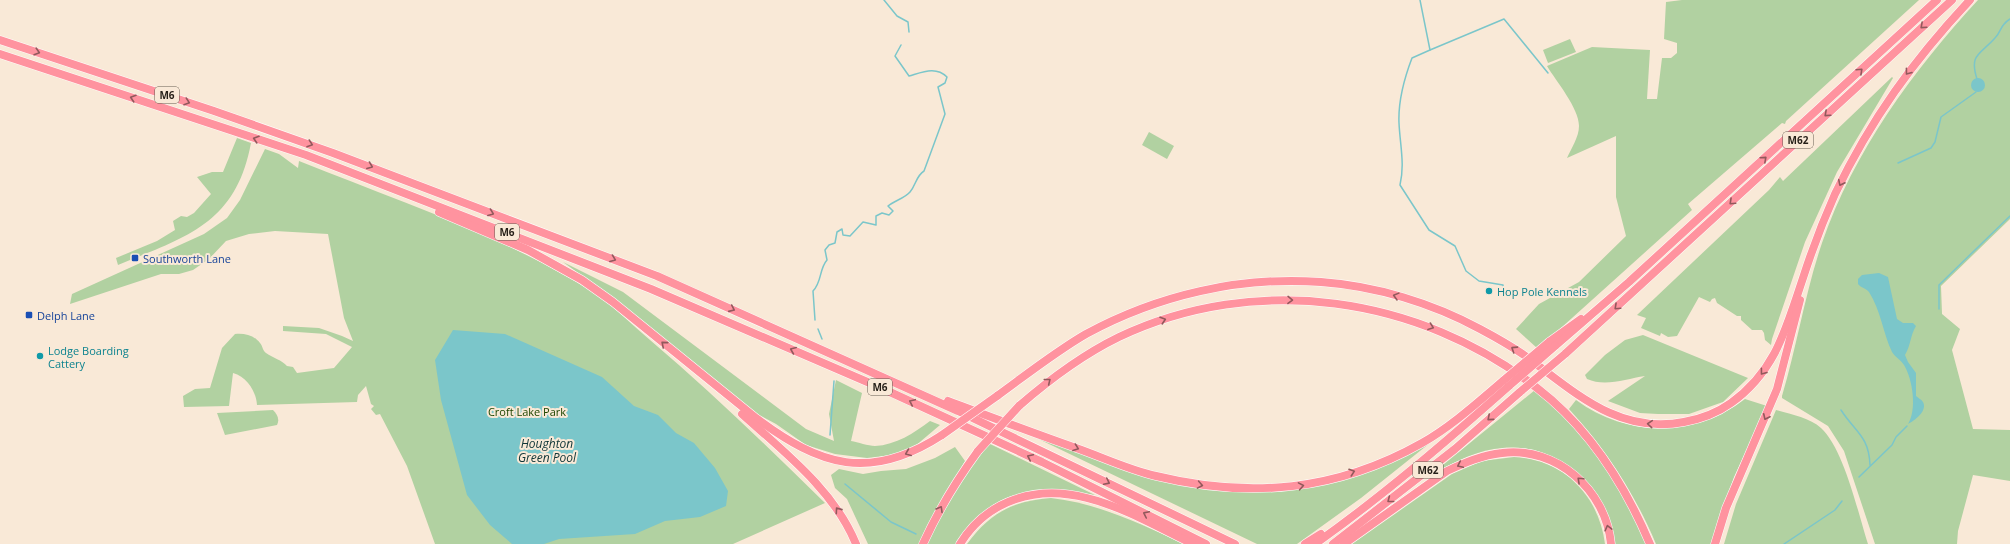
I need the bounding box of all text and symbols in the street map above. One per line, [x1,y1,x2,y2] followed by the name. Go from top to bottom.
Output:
[1920,21,1928,29] one-way arrow
[34,47,41,56] one-way arrow
[1906,67,1913,74] one-way arrow
[1855,68,1863,76] one-way arrow
[155,87,179,103] road number: M6
[129,94,136,103] one-way arrow
[184,97,191,106] one-way arrow
[1824,109,1832,117] one-way arrow
[1783,132,1813,148] road number: M62
[253,135,260,144] one-way arrow
[306,140,313,148] one-way arrow
[1759,156,1767,163] one-way arrow
[366,162,373,170] one-way arrow
[1838,179,1846,186] one-way arrow
[1729,197,1737,205] one-way arrow
[488,208,495,216] one-way arrow
[495,224,519,240] road number: M6
[143,251,231,266] place label: Southworth Lane
[130,253,140,263] marker: Southworth Lane
[609,254,616,262] one-way arrow
[1497,284,1587,299] place label: Hop Pole Kennels
[1484,286,1494,296] marker: Hop Pole Kennels
[1393,292,1400,301] one-way arrow
[1287,296,1293,304] one-way arrow
[1614,302,1622,310] one-way arrow
[728,304,736,312] one-way arrow
[37,308,95,323] place label: Delph Lane
[24,310,34,320] marker: Delph Lane
[1159,316,1166,325] one-way arrow
[1427,322,1434,330] one-way arrow
[661,342,668,349] one-way arrow
[48,343,129,371] place label: Lodge Boarding Cattery
[789,346,796,354] one-way arrow
[1511,346,1518,354] one-way arrow
[35,351,45,361] marker: Lodge Boarding Cattery
[1761,368,1768,375] one-way arrow
[1044,378,1051,385] one-way arrow
[868,379,892,395] road number: M6
[908,399,916,407] one-way arrow
[488,404,566,419] park label: Croft Lake Park
[1488,413,1495,420] one-way arrow
[1763,413,1771,420] one-way arrow
[1647,420,1653,429] one-way arrow
[518,435,577,466] water label: Houghton Green Pool
[1073,443,1080,452] one-way arrow
[904,448,912,456] one-way arrow
[1026,453,1033,461] one-way arrow
[1456,460,1464,468] one-way arrow
[1413,462,1443,478] road number: M62
[1349,469,1356,477] one-way arrow
[1103,477,1111,485] one-way arrow
[1577,478,1585,485] one-way arrow
[1197,481,1203,489] one-way arrow
[1298,482,1304,491] one-way arrow
[1387,496,1394,503] one-way arrow
[936,506,943,513] one-way arrow
[835,507,843,514] one-way arrow
[1143,511,1150,519] one-way arrow
[1605,524,1613,531] one-way arrow

